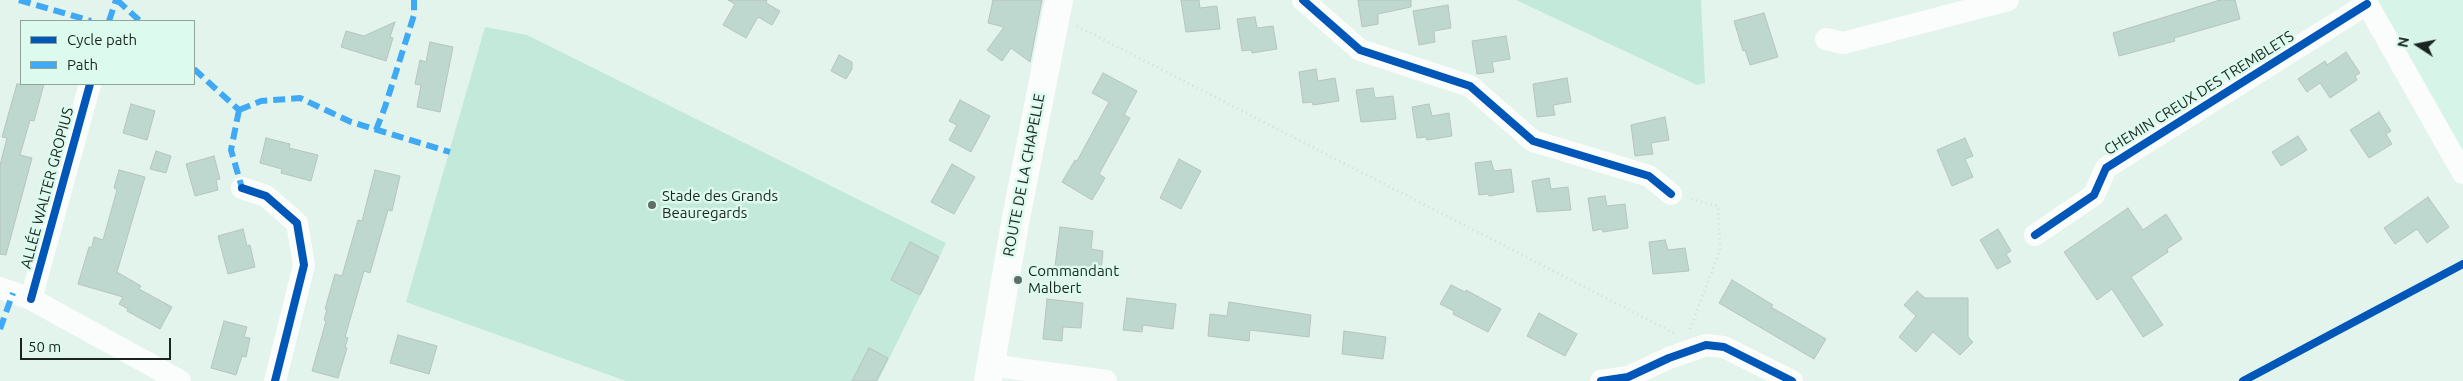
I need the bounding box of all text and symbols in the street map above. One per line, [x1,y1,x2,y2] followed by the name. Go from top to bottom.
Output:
[20,20,195,85] legend
[2393,20,2443,70] north arrow
[2101,27,2297,159] street label: CHEMIN CREUX DES TREMBLETS
[67,31,137,48] text: Cycle path
[2394,35,2412,49] text: N
[67,56,98,73] text: Path
[999,92,1049,258] street label: ROUTE DE LA CHAPELLE
[17,105,77,271] street label: ALLÉE WALTER GROPIUS
[662,187,778,222] place label: Stade des Grands Beauregards
[646,199,658,211] marker: Stade des Grands Beauregards
[1028,262,1119,297] place label: Commandant Malbert
[1012,274,1024,286] marker: Commandant Malbert
[22,328,174,360] scale bar
[28,338,61,355] text: 50 m

